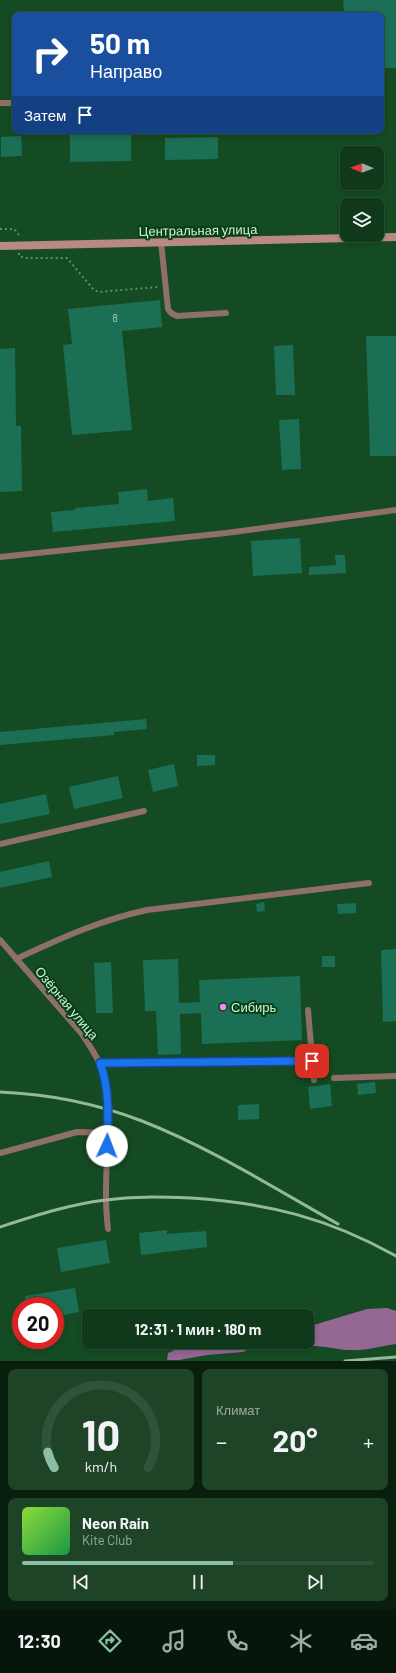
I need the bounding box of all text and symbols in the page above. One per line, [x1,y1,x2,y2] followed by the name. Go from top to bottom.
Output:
[90,26,150,60] text: 50 m
[24,28,76,80] icon: right
[90,60,162,82] text: Направо
[74,104,96,126] icon: arrive
[24,106,66,124] text: Затем
[340,146,384,190] north arrow
[340,146,384,242] map controls
[340,198,384,242] button: layers
[139,221,258,239] street label: Центральная улица
[112,311,118,324] house number: 8
[32,963,103,1043] street label: Озёрная улица
[231,999,277,1015] place label: Сибирь
[218,1002,228,1012] marker: Сибирь
[295,1044,329,1078] pin
[301,1050,323,1072] icon: arrive
[86,1125,128,1167] position arrow
[12,1297,64,1349] speed limit sign: 20
[135,1320,261,1338] text: 12:31 · 1 мин · 180 m
[216,1402,260,1418] text: Климат
[82,1408,120,1458] text: 10
[272,1422,318,1458] text: 20°
[216,1428,227,1454] text: −
[363,1428,374,1454] text: +
[85,1457,117,1474] text: km/h
[82,1514,149,1532] text: Neon Rain
[82,1532,132,1548] text: Kite Club
[70,1571,92,1593] icon: previous
[187,1571,209,1593] icon: pause
[304,1571,326,1593] icon: next
[96,1627,124,1655] icon: directions
[160,1627,188,1655] icon: music
[223,1627,251,1655] icon: phone
[287,1627,315,1655] icon: climate
[350,1627,378,1655] icon: car
[18,1630,61,1652] text: 12:30

